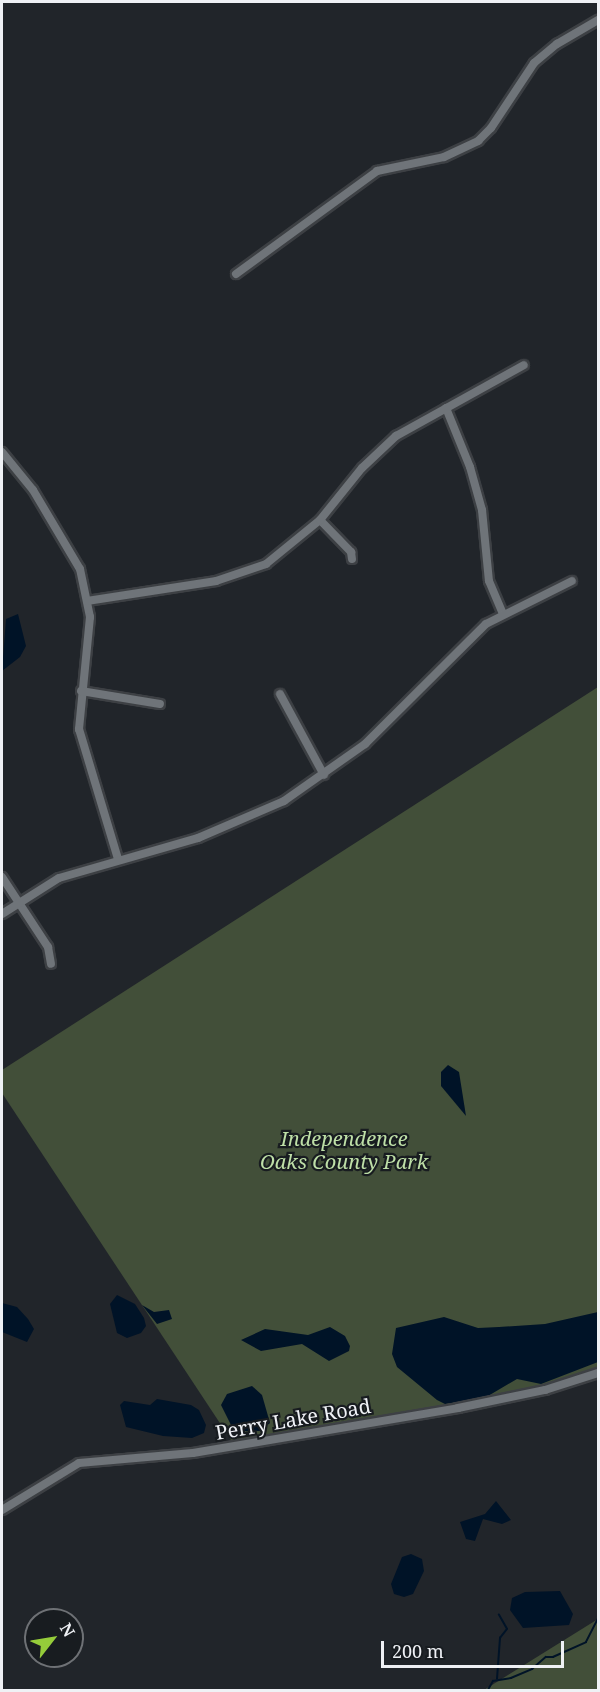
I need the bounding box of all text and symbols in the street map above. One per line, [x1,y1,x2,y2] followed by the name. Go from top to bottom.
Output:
[260,1127,428,1174] park label: Independence Oaks County Park
[213,1394,373,1444] street label: Perry Lake Road
[24,1608,84,1668] north arrow
[55,1619,80,1641] text: N
[384,1629,567,1667] scale bar
[392,1639,444,1663] text: 200 m

